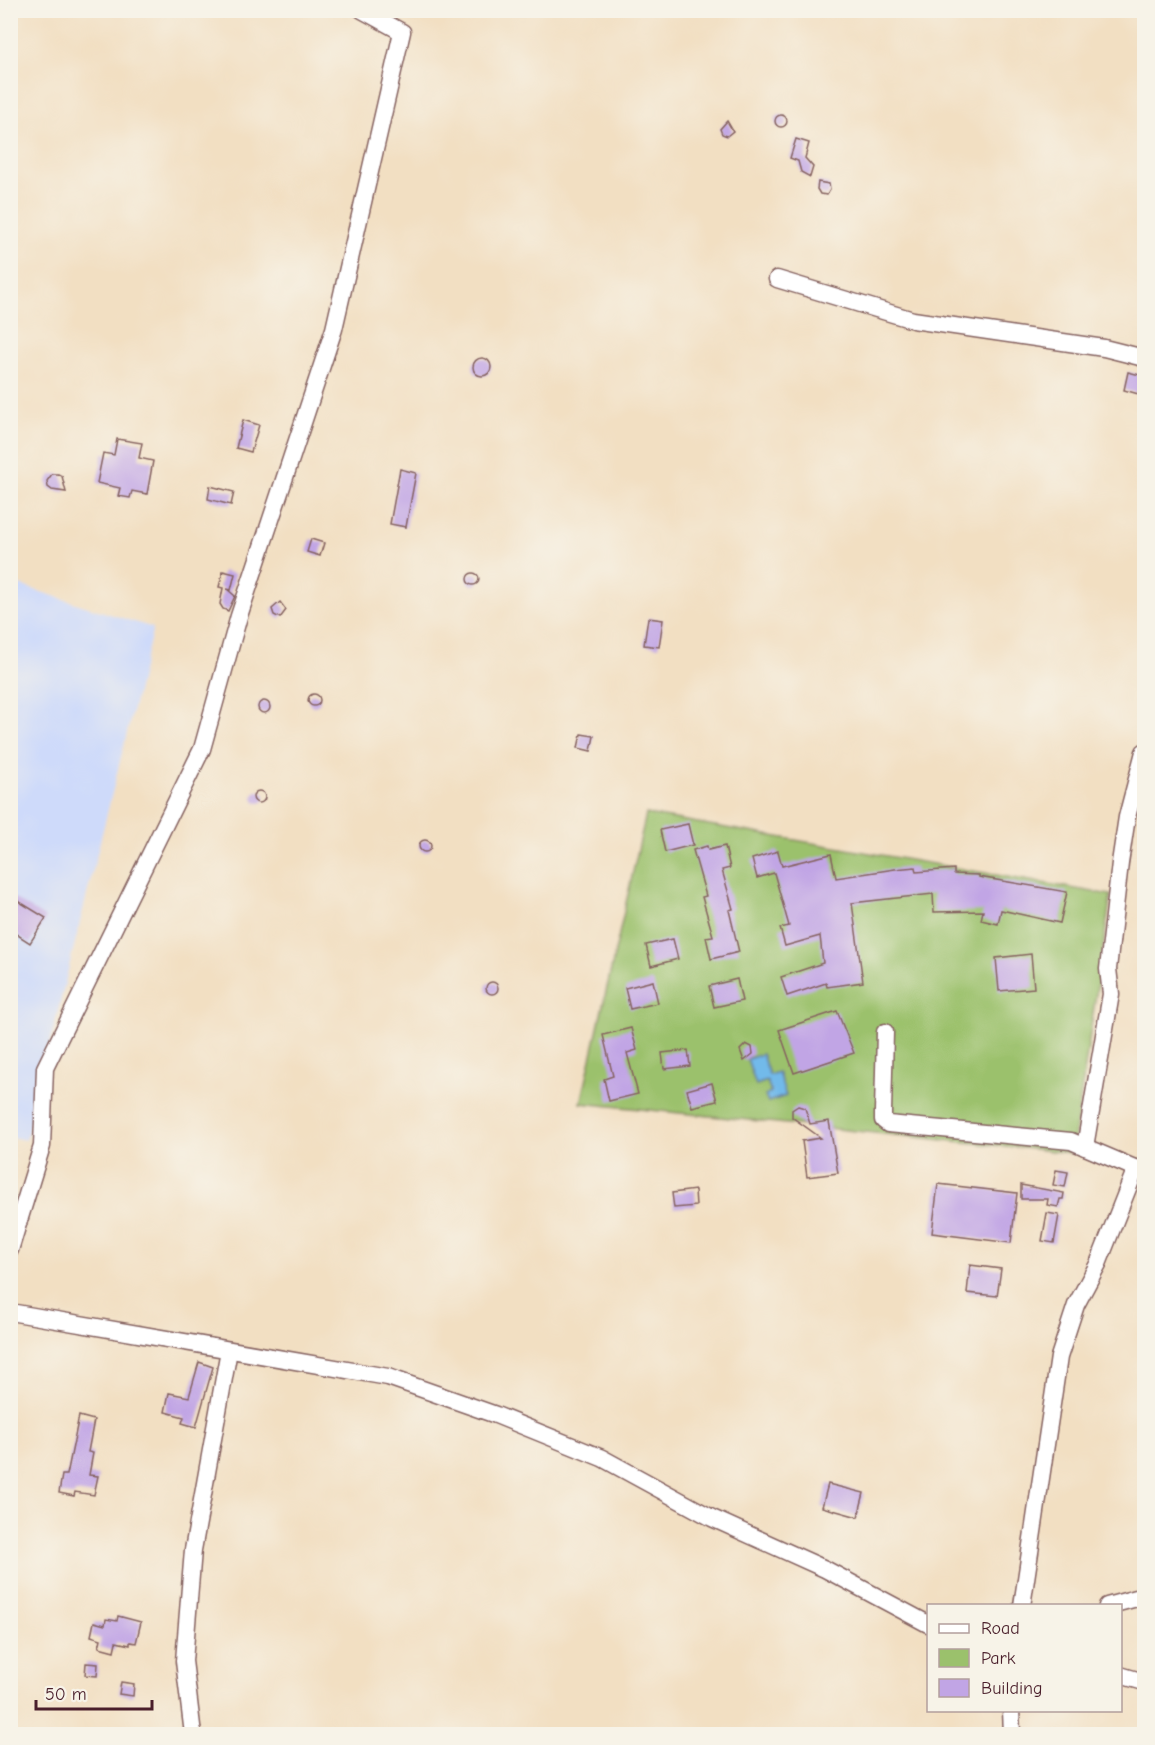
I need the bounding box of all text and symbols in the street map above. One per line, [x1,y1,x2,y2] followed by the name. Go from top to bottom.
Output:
[927,1604,1122,1712] legend
[981,1618,1020,1639] text: Road
[981,1648,1016,1669] text: Park
[36,1673,152,1711] scale bar
[981,1678,1043,1699] text: Building
[45,1684,87,1705] text: 50 m

